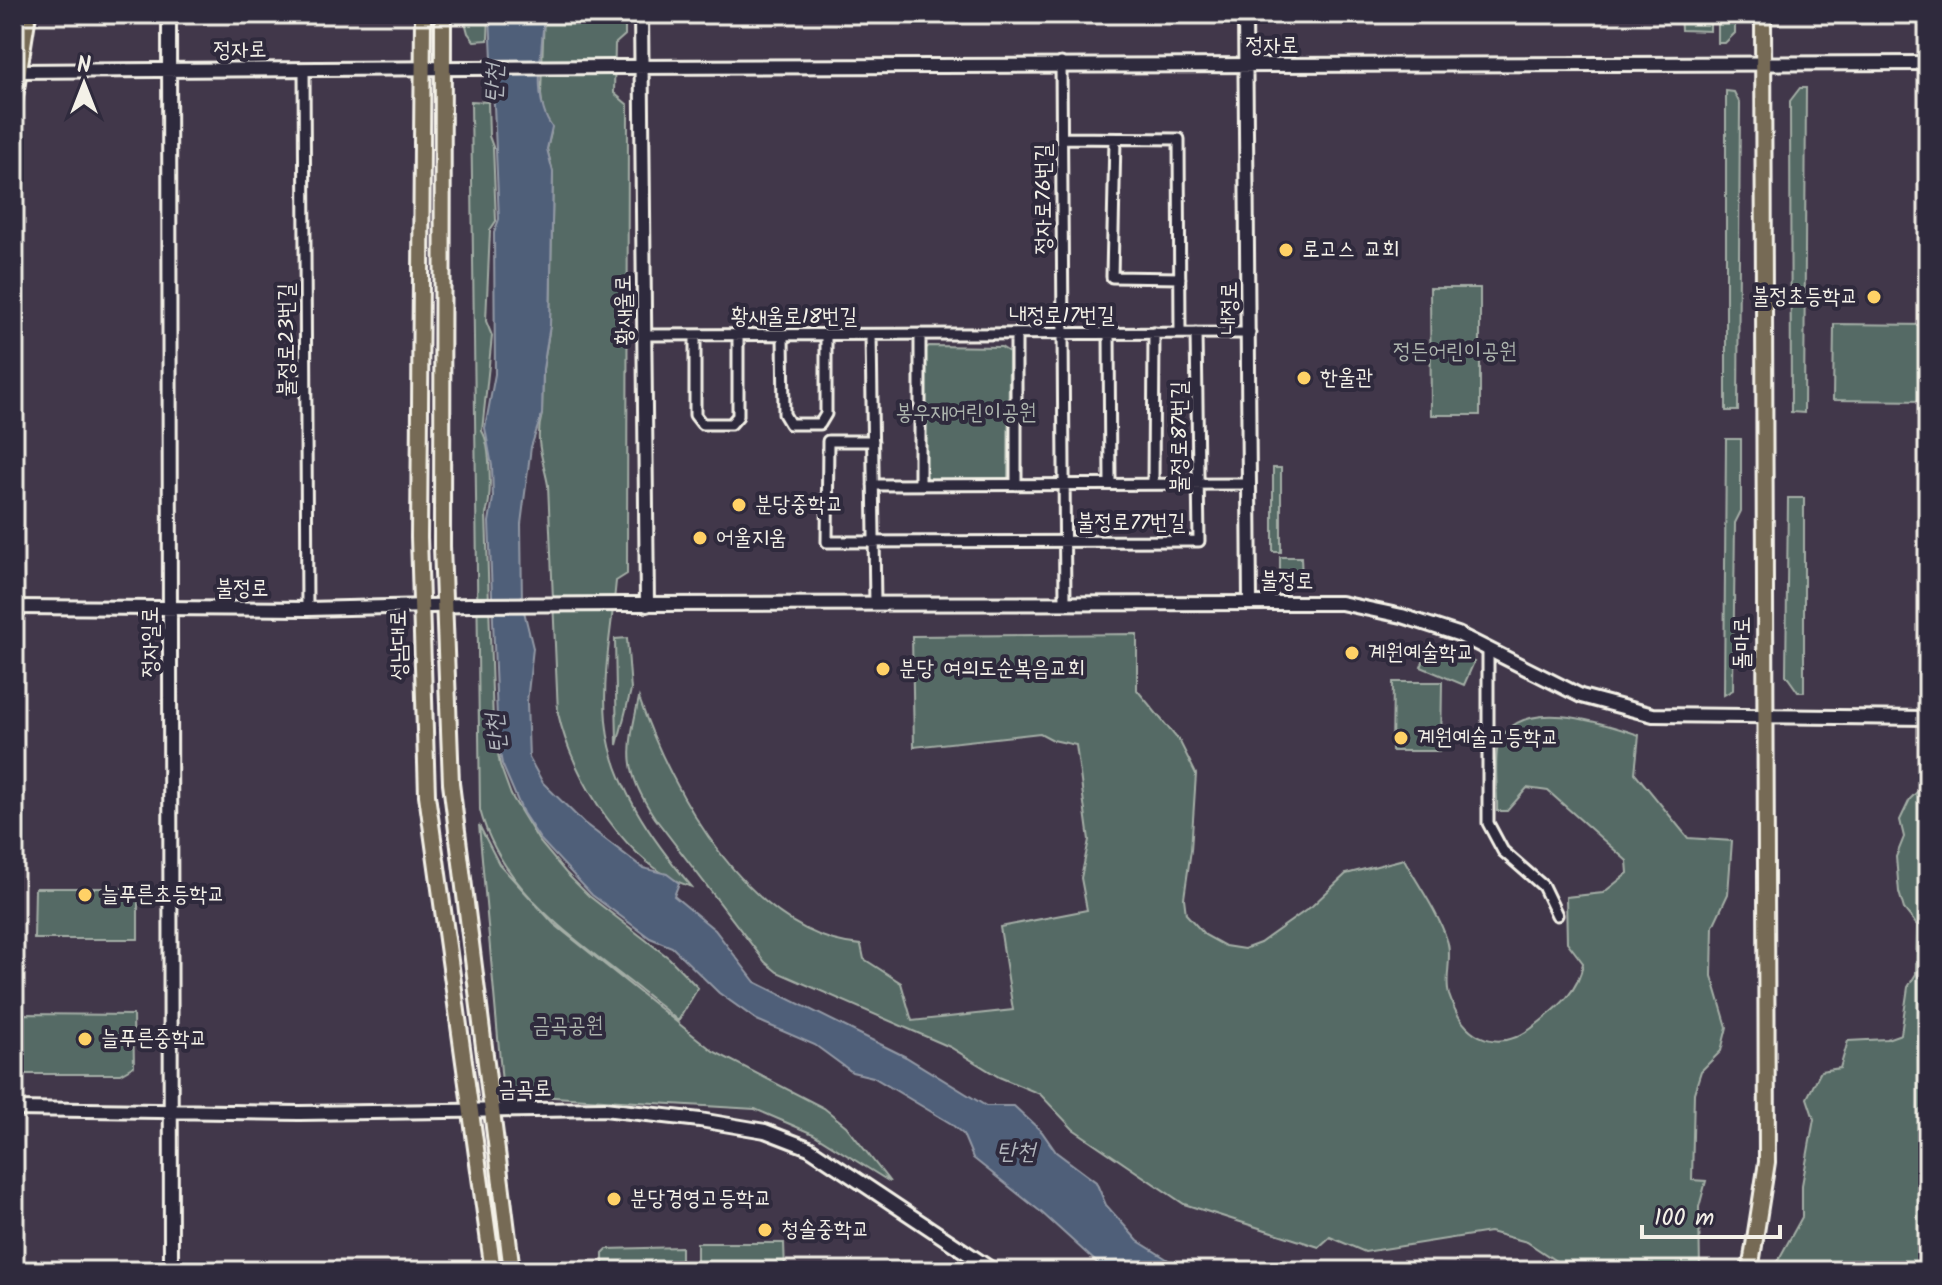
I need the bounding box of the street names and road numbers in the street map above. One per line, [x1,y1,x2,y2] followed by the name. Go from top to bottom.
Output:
[1245,29,1299,64] street label: 정자로
[213,33,267,69] street label: 정자로
[1027,143,1062,254] street label: 정자로76번길
[607,274,643,346] street label: 황새울로
[1213,281,1248,335] street label: 내정로
[270,283,305,397] street label: 불정로23번길
[1009,299,1115,334] street label: 내정로17번길
[731,300,857,335] street label: 황새울로18번길
[1163,381,1198,493] street label: 불정로87번길
[1077,506,1186,541] street label: 불정로77번길
[1260,564,1314,600] street label: 불정로
[215,572,269,607] street label: 불정로
[134,607,169,677] street label: 정자일로
[382,609,418,681] street label: 성남대로
[1726,616,1761,670] street label: 돌마로
[498,1072,552,1108] street label: 금곡로

